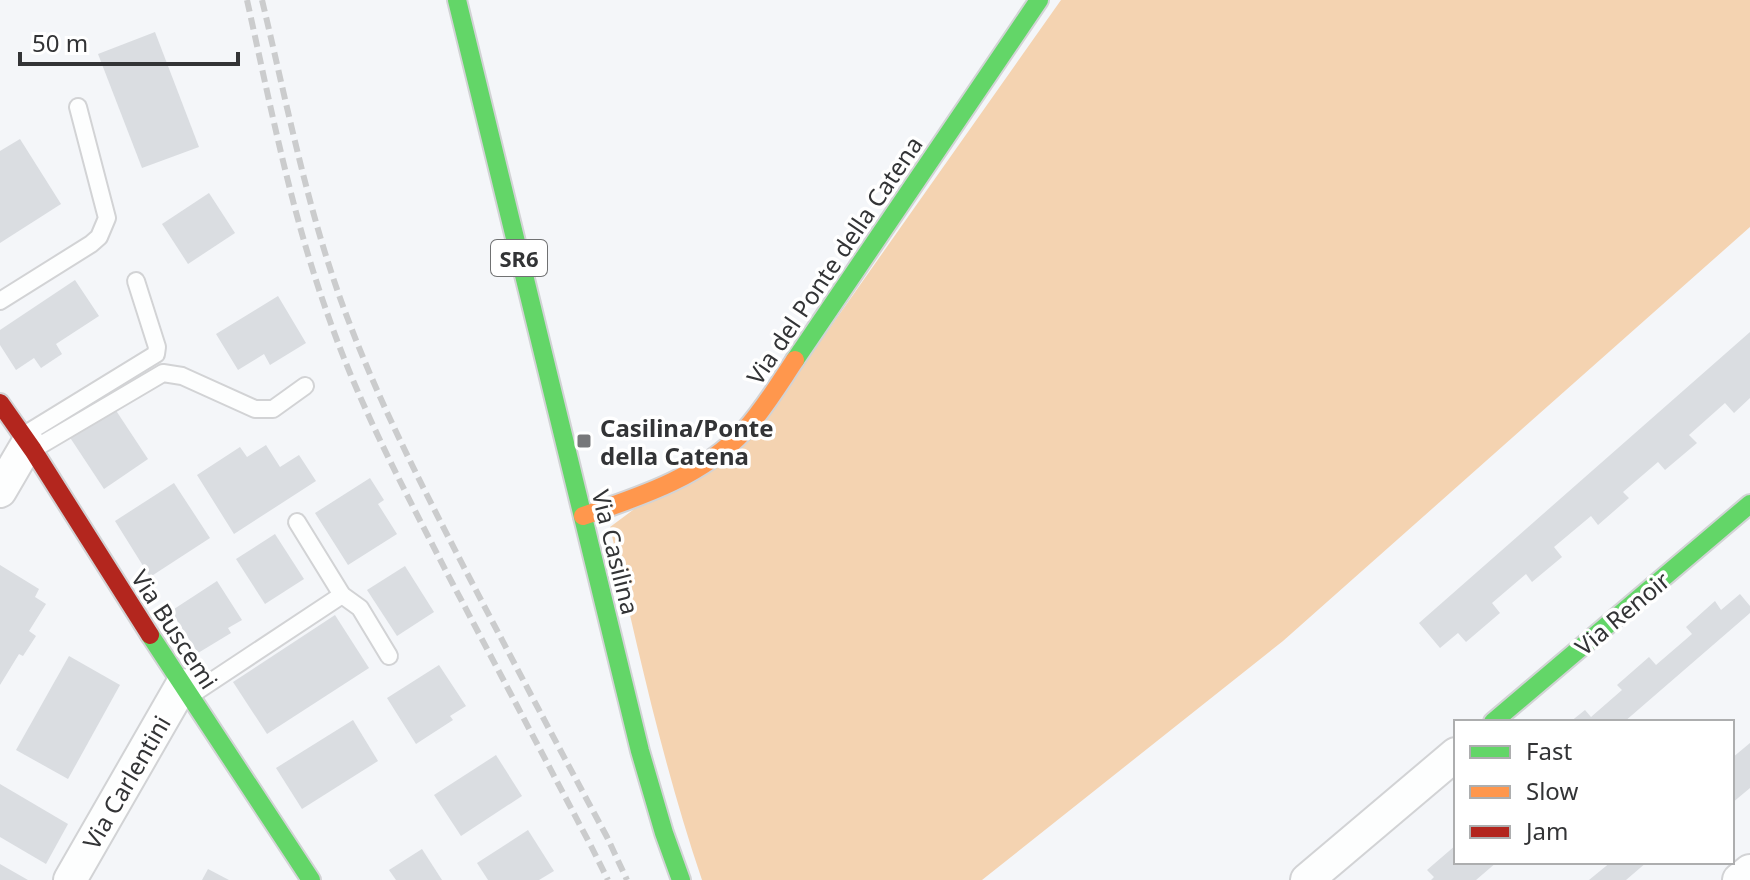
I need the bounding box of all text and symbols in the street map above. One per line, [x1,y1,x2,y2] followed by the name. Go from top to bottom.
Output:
[20,16,238,66] scale bar
[32,26,88,59] text: 50 m
[738,129,930,391] street label: Via del Ponte della Catena
[491,240,547,276] road number: SR6
[600,411,774,472] place label: Casilina/Ponte della Catena
[575,432,593,450] marker: Casilina/Ponte della Catena
[585,486,647,618] street label: Via Casilina
[124,563,226,695] street label: Via Buscemi
[1568,564,1676,662] street label: Via Renoir
[74,709,178,855] street label: Via Carlentini
[1454,720,1734,864] legend
[1526,734,1572,767] text: Fast
[1526,774,1578,807] text: Slow
[1524,814,1568,847] text: Jam

